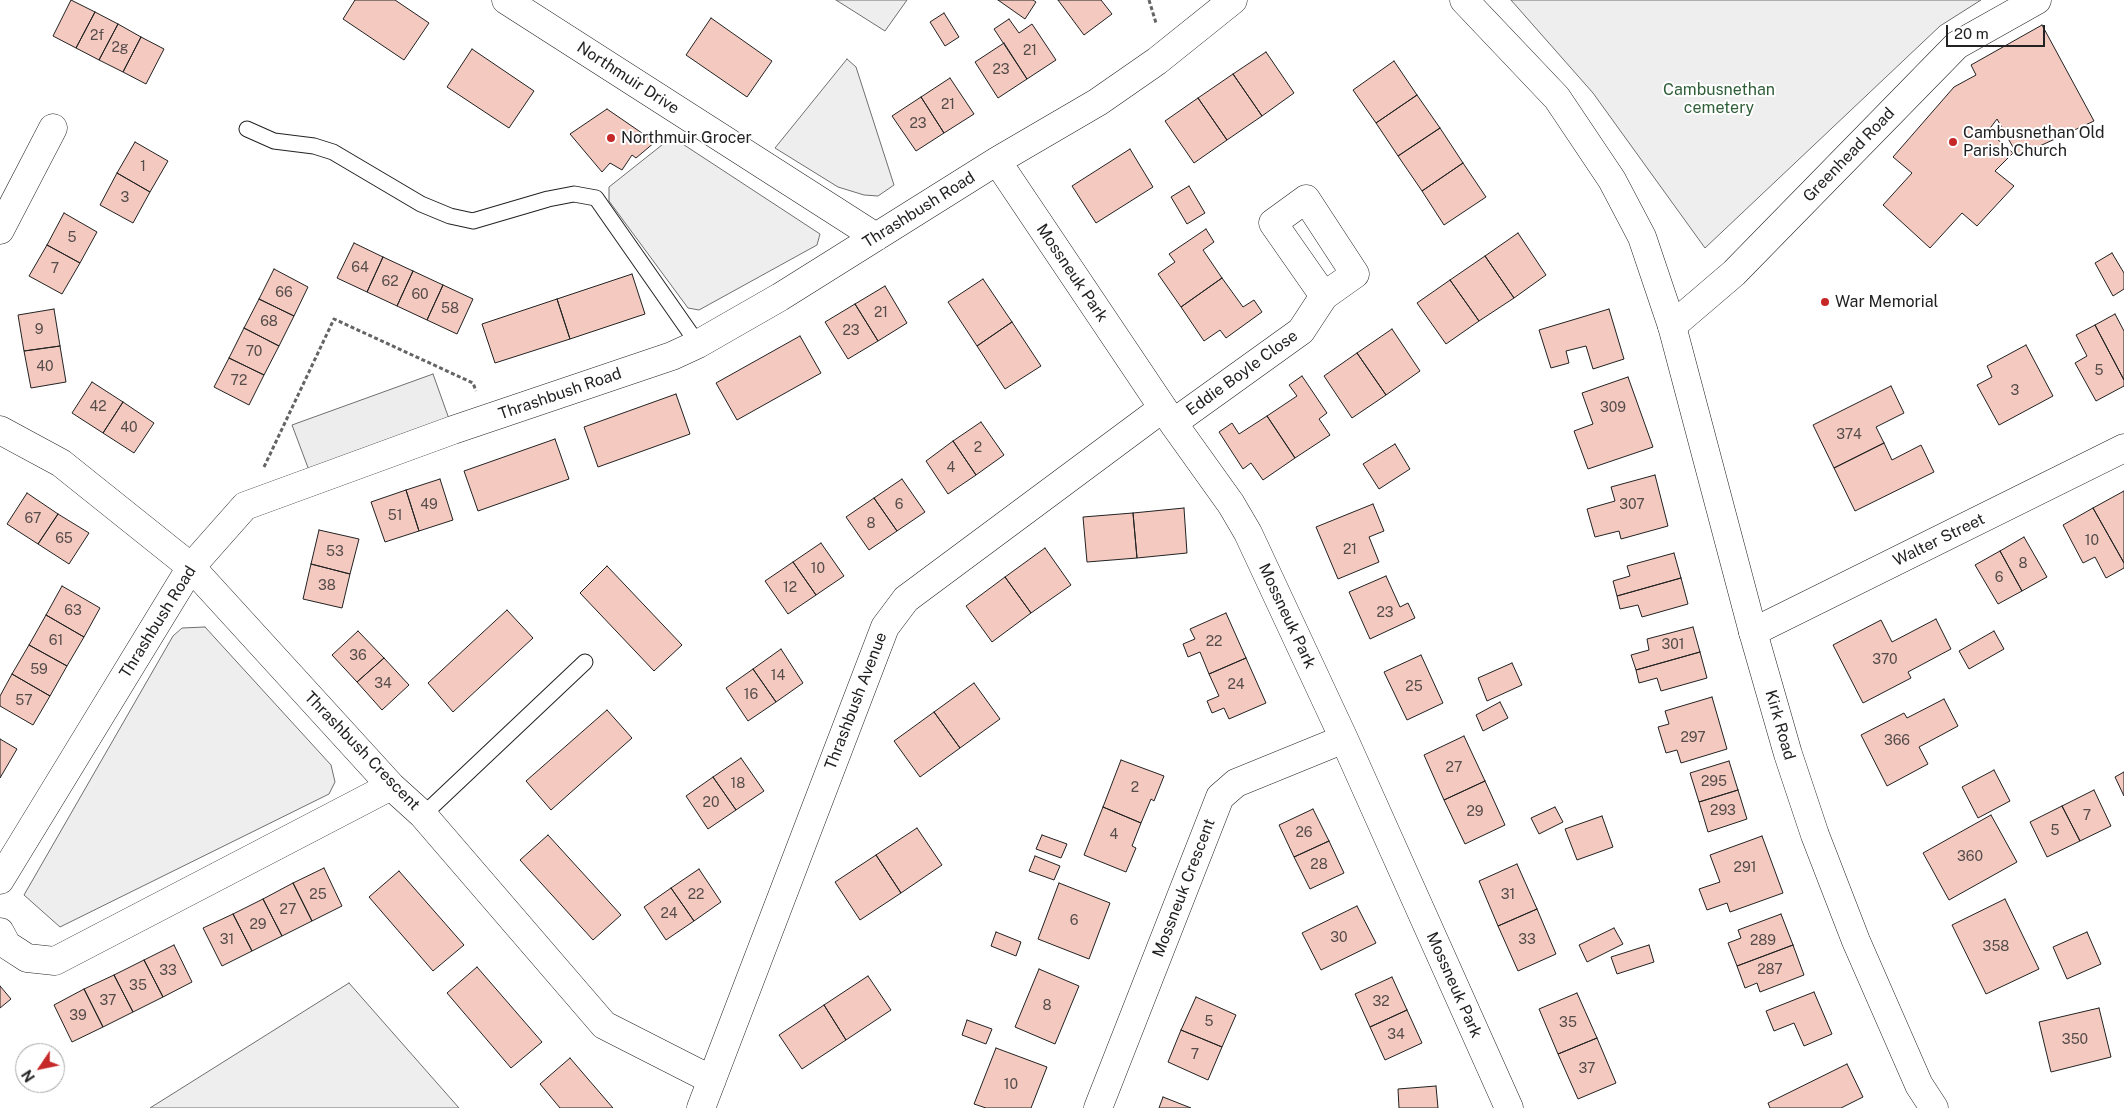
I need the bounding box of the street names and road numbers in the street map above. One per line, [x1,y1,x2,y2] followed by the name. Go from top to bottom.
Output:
[573,38,683,118] street label: Northmuir Drive
[1799,104,1899,206] street label: Greenhead Road
[859,168,979,252] street label: Thrashbush Road
[1032,220,1112,326] street label: Mossneuk Park
[1182,326,1302,420] street label: Eddie Boyle Close
[496,364,624,424] street label: Thrashbush Road
[1890,510,1988,570] street label: Walter Street
[1254,560,1320,672] street label: Mossneuk Park
[116,562,200,682] street label: Thrashbush Road
[821,630,891,772] street label: Thrashbush Avenue
[300,688,424,814] street label: Thrashbush Crescent
[1761,688,1799,762] street label: Kirk Road
[1149,816,1219,960] street label: Mossneuk Crescent
[1422,929,1486,1041] street label: Mossneuk Park

